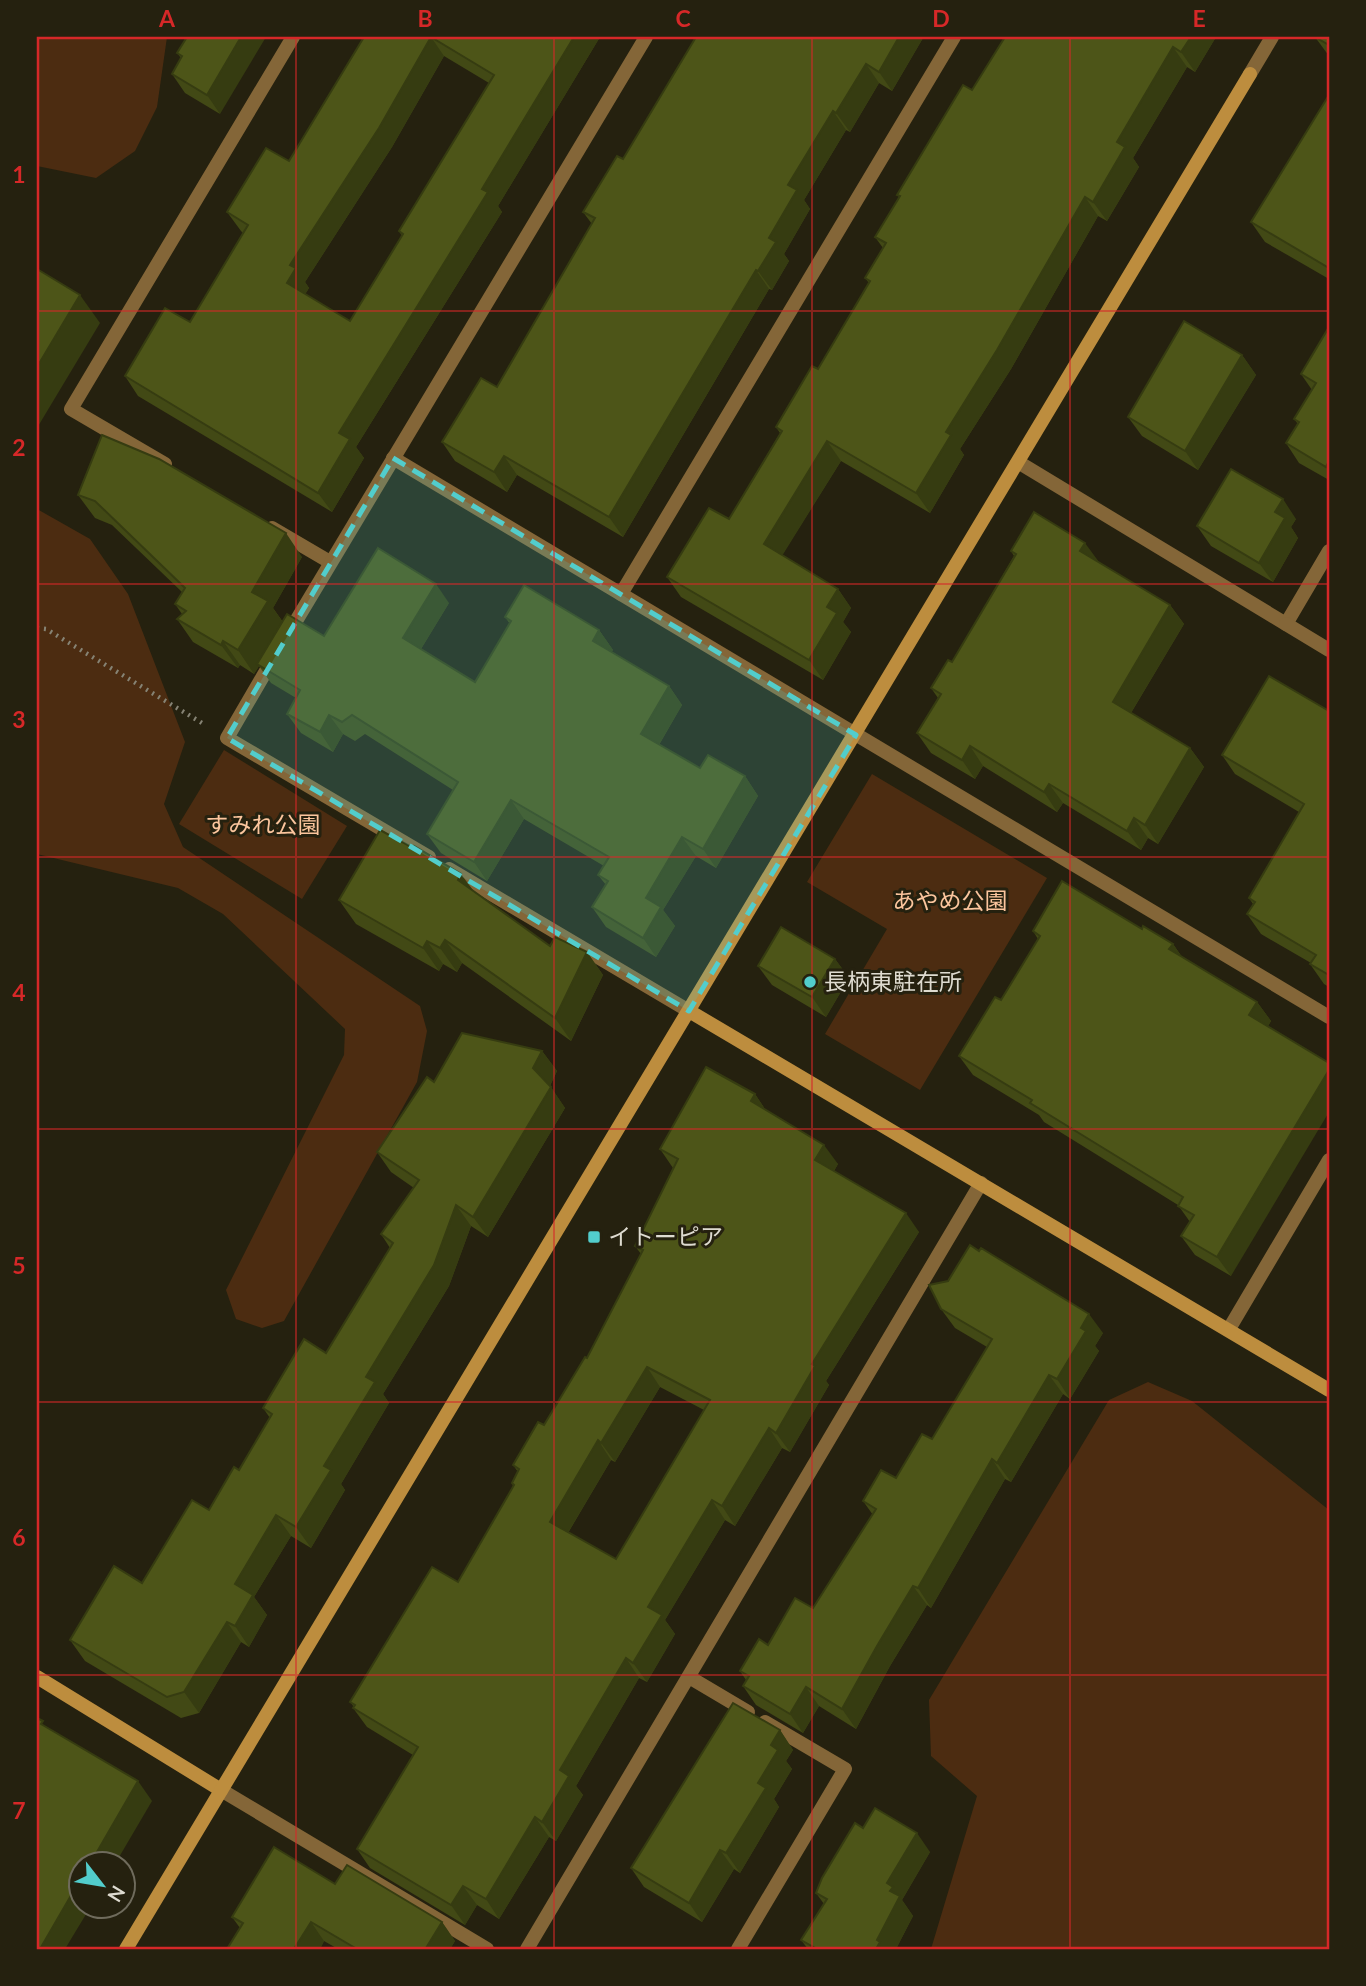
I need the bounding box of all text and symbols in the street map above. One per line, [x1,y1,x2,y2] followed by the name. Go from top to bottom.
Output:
[158,4,176,32] text: A
[417,4,433,32] text: B
[675,4,691,32] text: C
[932,4,950,32] text: D
[1192,4,1206,32] text: E
[12,160,26,188] text: 1
[12,433,26,461] text: 2
[12,705,26,733] text: 3
[206,810,321,838] park label: すみれ公園
[893,886,1008,914] park label: あやめ公園
[824,967,962,995] place label: 長柄東駐在所
[802,974,818,990] marker: 長柄東駐在所
[12,978,26,1006] text: 4
[608,1222,723,1250] place label: イトーピア
[586,1229,602,1245] marker: イトーピア
[12,1251,26,1279] text: 5
[12,1523,26,1551] text: 6
[12,1796,26,1824] text: 7
[66,1850,136,1920] north arrow
[103,1882,131,1906] text: N

